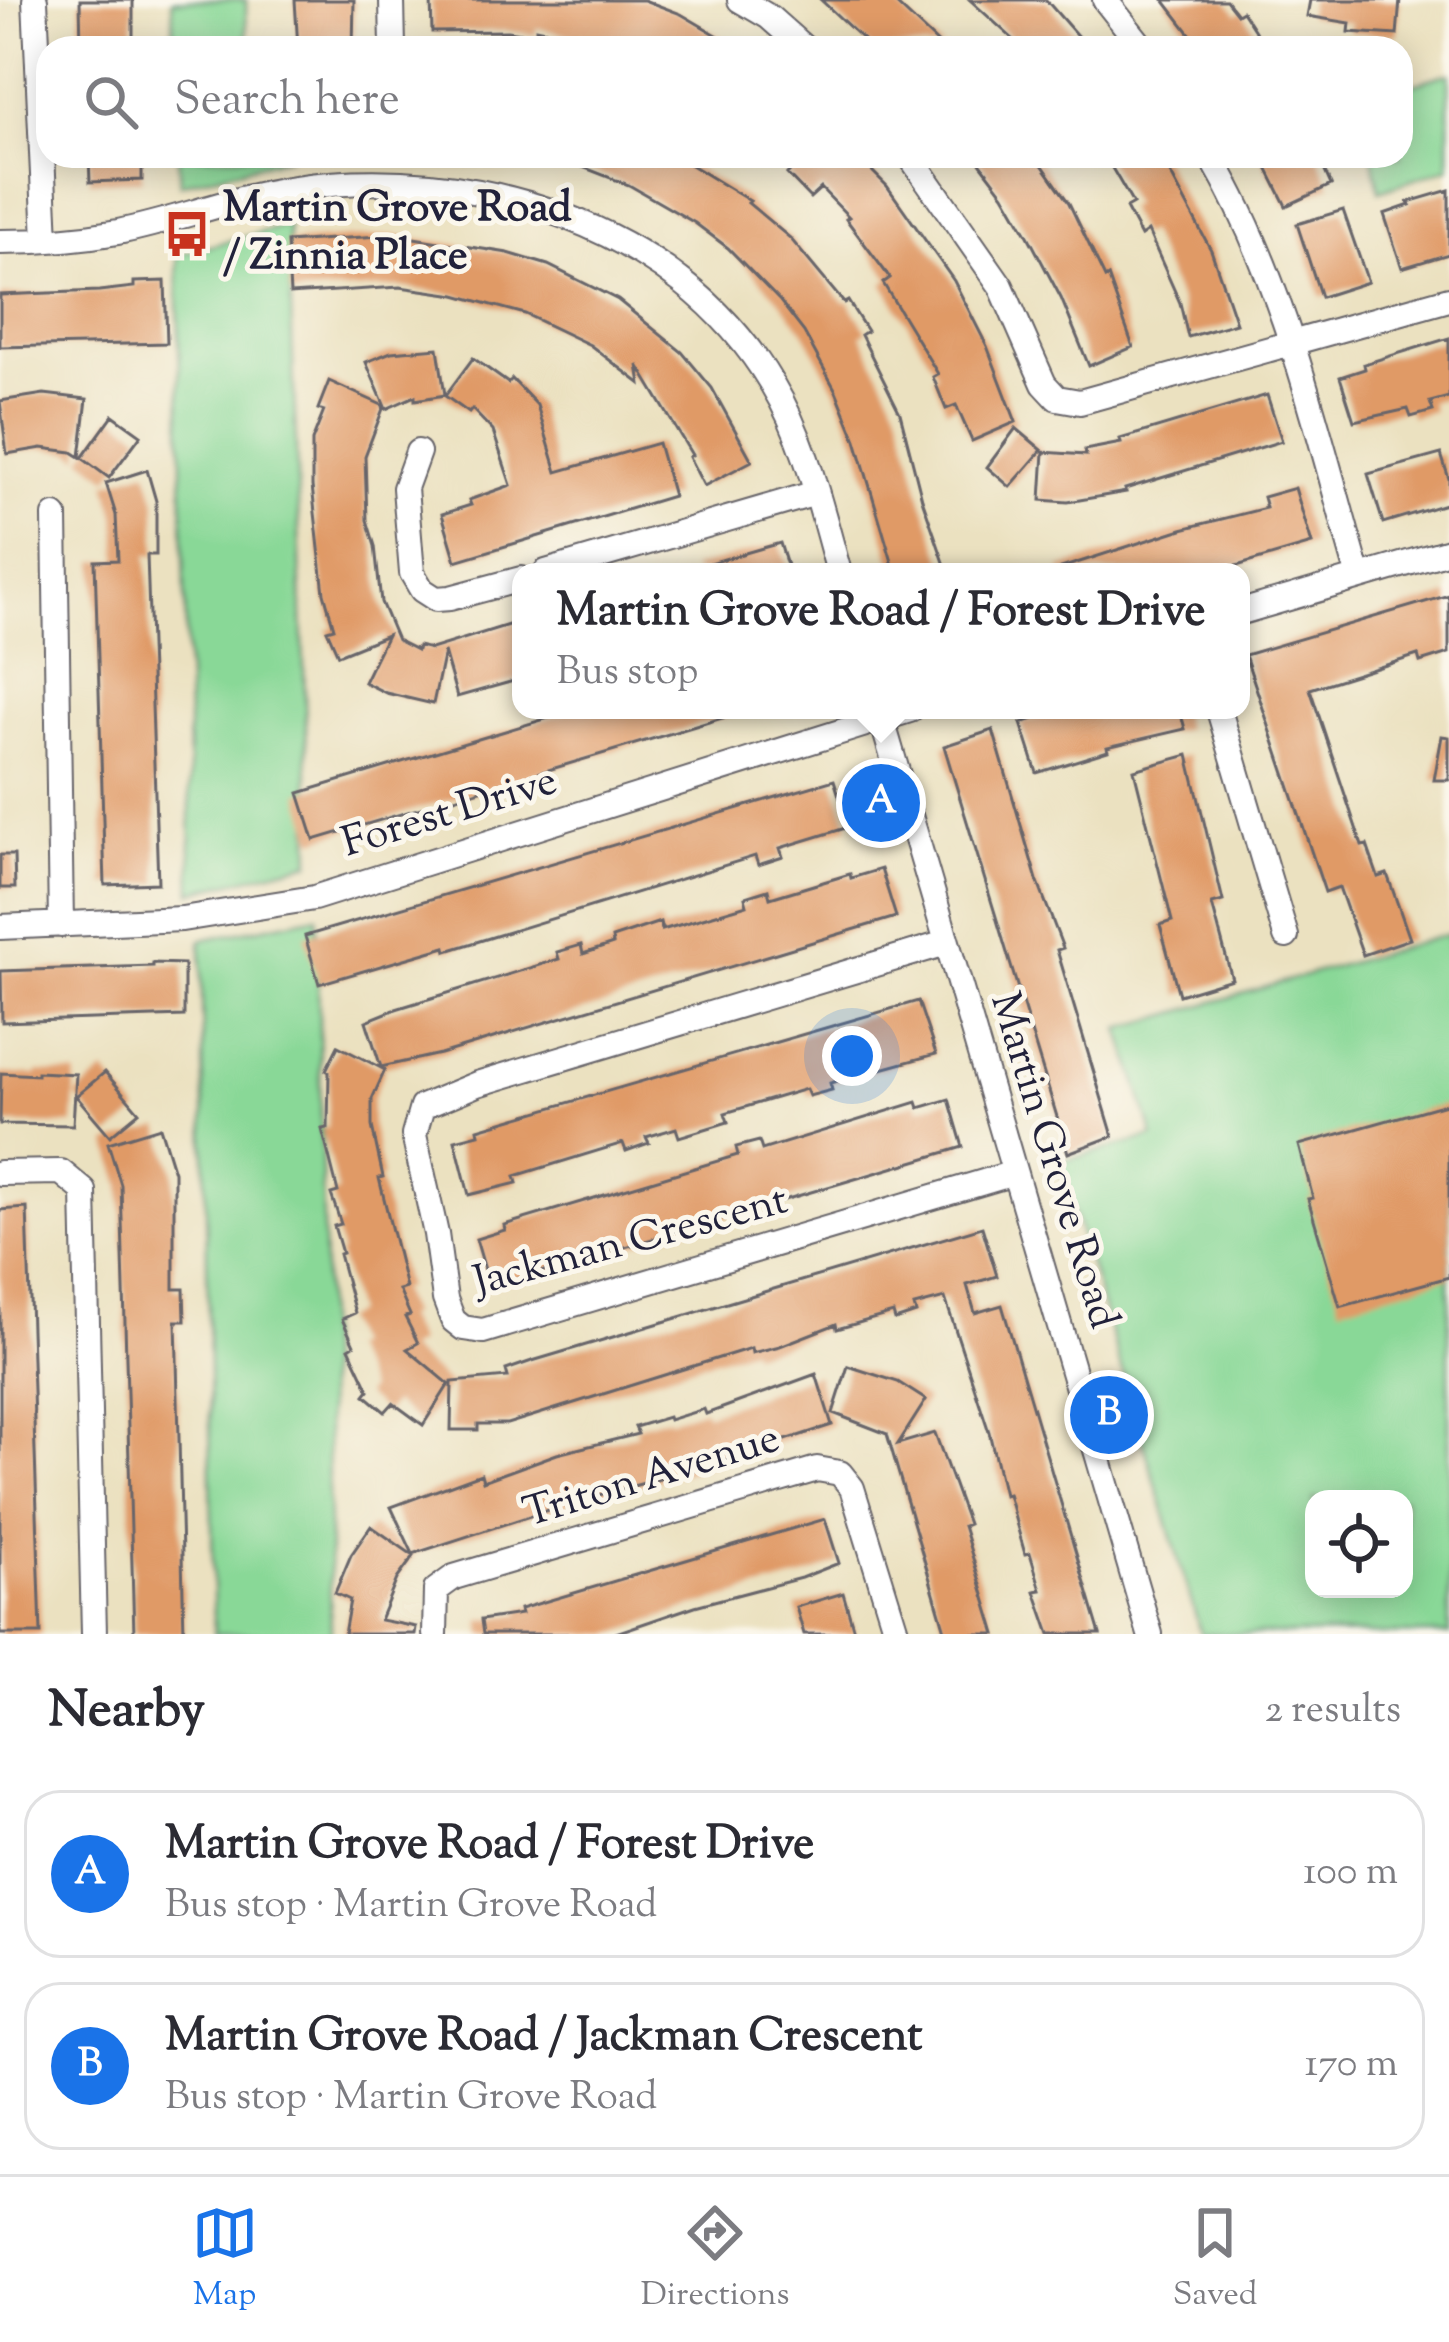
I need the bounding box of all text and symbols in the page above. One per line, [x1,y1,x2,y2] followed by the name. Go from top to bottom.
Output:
[36,36,1413,168] search box
[78,69,144,135] icon: search
[174,70,400,135] text: Search here
[223,180,572,288] place label: Martin Grove Road / Zinnia Place
[162,209,212,259] bus stop icon: Martin Grove Road / Zinnia Place
[512,563,1250,719] popup
[556,581,1206,646] text: Martin Grove Road / Forest Drive
[556,646,698,702] text: Bus stop
[335,753,565,875] street label: Forest Drive
[842,758,920,848] pin: A
[972,985,1132,1337] street label: Martin Grove Road
[822,1026,882,1086] your location
[465,1172,795,1314] street label: Jackman Crescent
[1070,1370,1148,1460] pin: B
[517,1411,787,1545] street label: Triton Avenue
[1305,1490,1413,1598] map controls
[1305,1490,1413,1598] button: locate
[48,1676,205,1749] text: Nearby
[1265,1684,1401,1740] text: 2 results
[165,1814,814,1879] text: Martin Grove Road / Forest Drive
[74,1846,106,1902] text: A
[1303,1846,1398,1902] text: 100 m
[165,1879,657,1935] text: Bus stop · Martin Grove Road
[165,2006,923,2071] text: Martin Grove Road / Jackman Crescent
[78,2038,102,2094] text: B
[1305,2038,1398,2094] text: 170 m
[165,2071,657,2127] text: Bus stop · Martin Grove Road
[192,2200,258,2320] tab: Map
[641,2200,790,2320] tab: Directions
[1173,2200,1257,2320] tab: Saved

